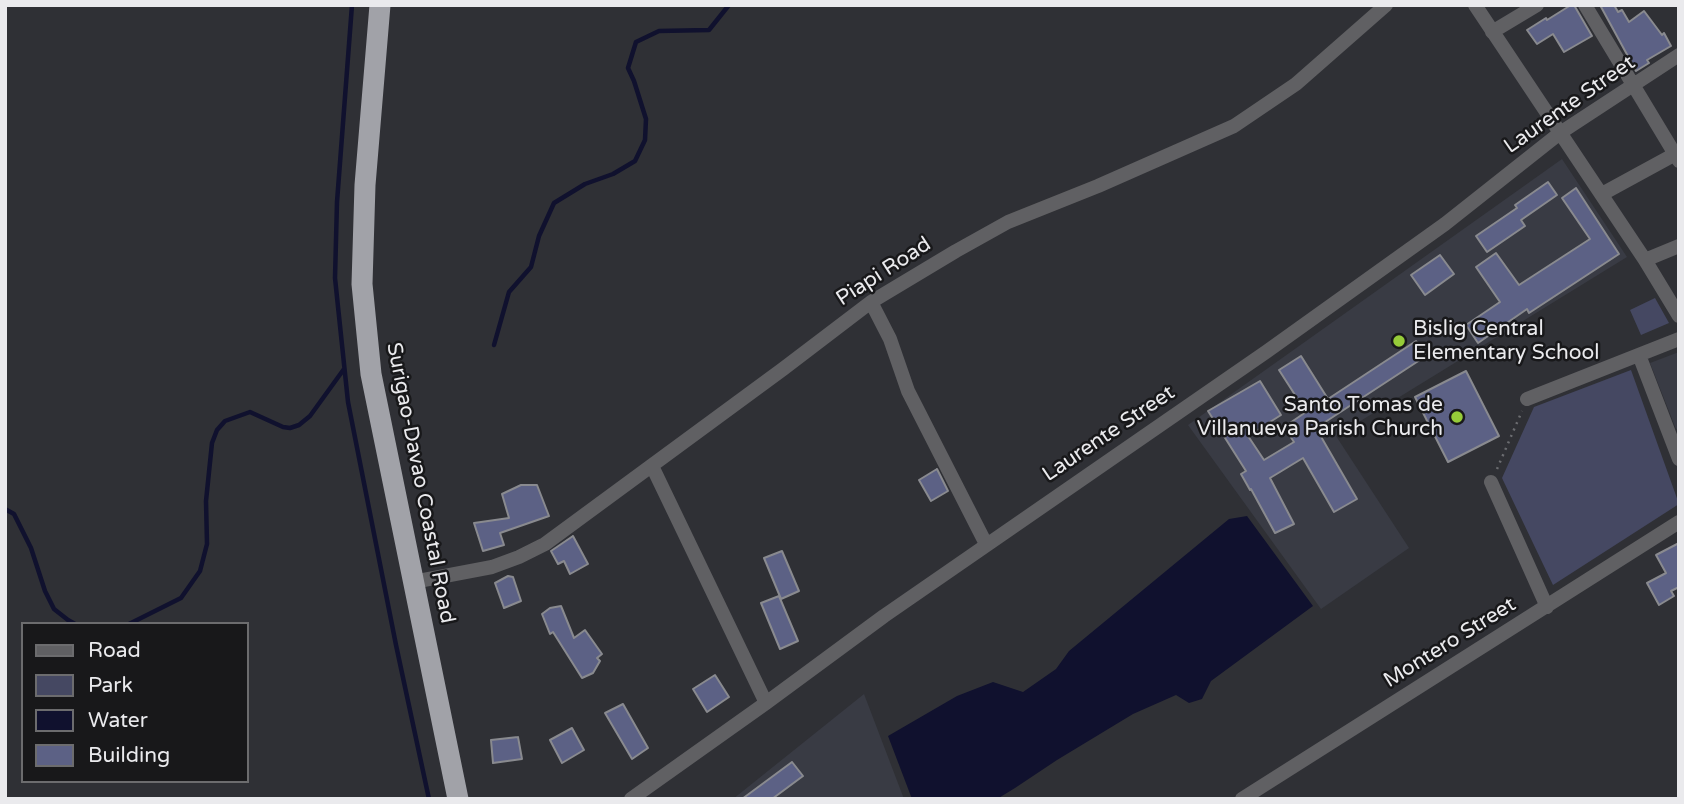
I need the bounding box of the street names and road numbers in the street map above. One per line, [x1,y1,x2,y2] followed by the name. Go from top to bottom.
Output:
[1500,51,1640,159] street label: Laurente Street
[832,232,936,312] street label: Piapi Road
[380,340,460,626] street label: Surigao-Davao Coastal Road
[1038,380,1180,488] street label: Laurente Street
[1379,592,1521,694] street label: Montero Street

